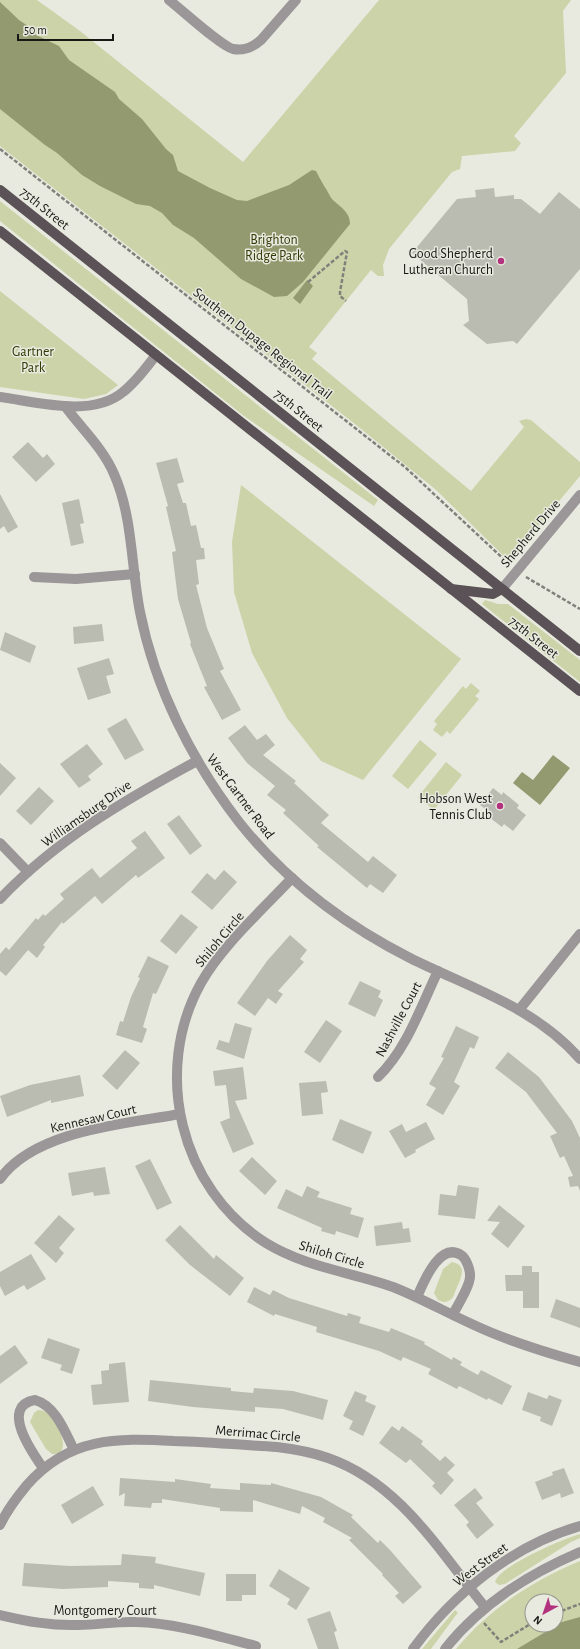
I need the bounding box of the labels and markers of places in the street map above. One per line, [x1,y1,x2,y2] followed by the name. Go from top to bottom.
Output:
[403,247,493,277] place label: Good Shepherd Lutheran Church
[496,256,506,266] marker: Good Shepherd Lutheran Church
[419,792,493,822] place label: Hobson West Tennis Club
[495,801,505,811] marker: Hobson West Tennis Club

